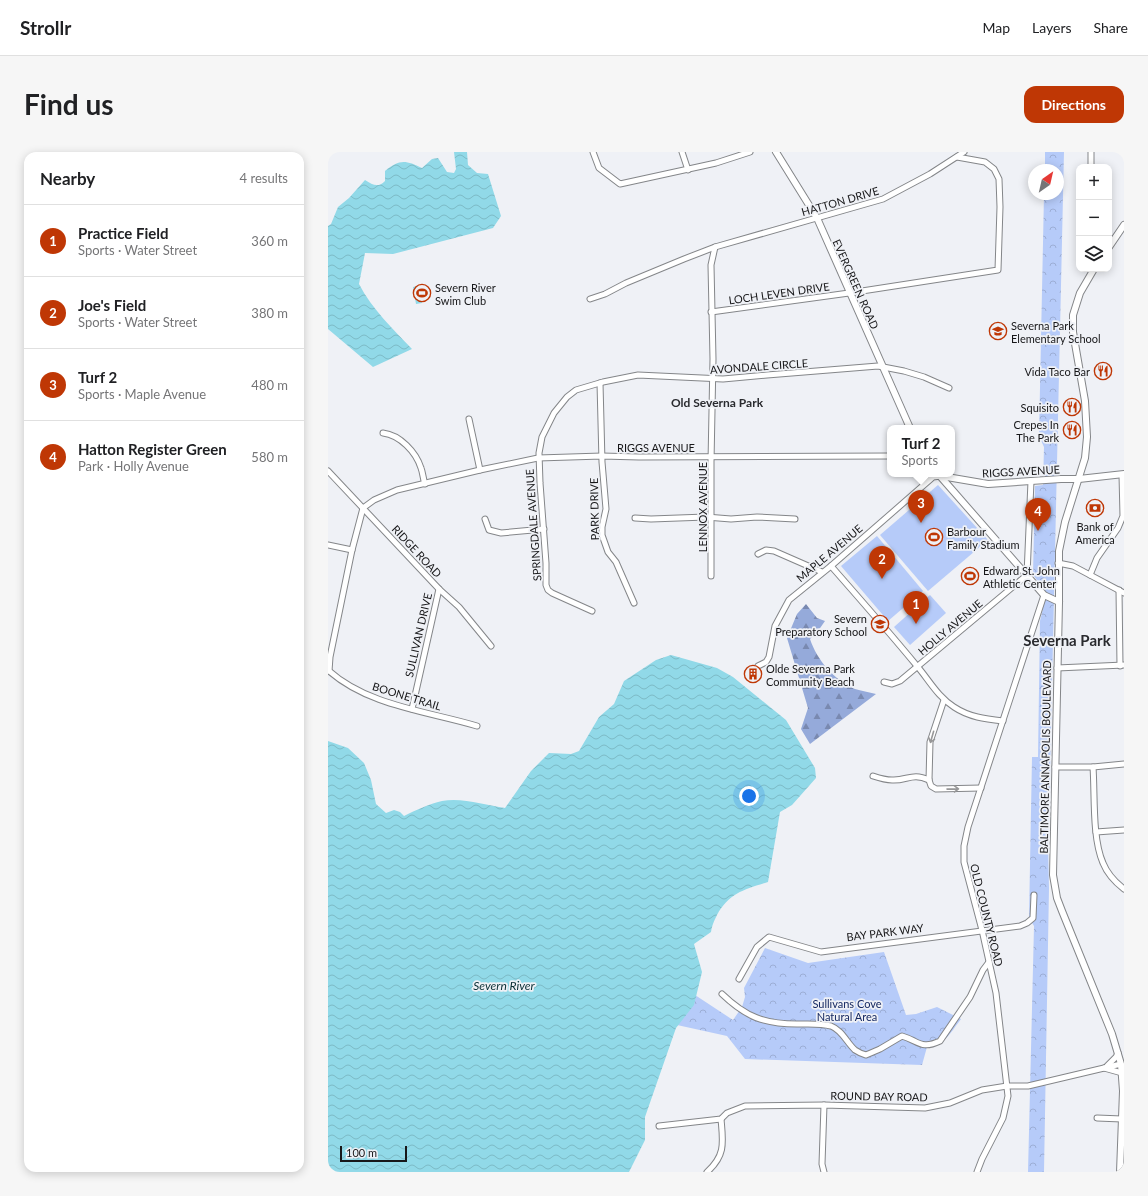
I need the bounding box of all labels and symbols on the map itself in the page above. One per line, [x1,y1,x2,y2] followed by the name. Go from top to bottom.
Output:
[1028,164,1064,200] north arrow
[800,184,880,218] street label: HATTON DRIVE
[830,237,882,331] street label: EVERGREEN ROAD
[728,279,830,307] street label: LOCH LEVEN DRIVE
[435,281,496,307] place label: Severn River Swim Club
[412,283,432,303] sports icon: Severn River Swim Club
[1011,319,1101,345] place label: Severna Park Elementary School
[988,321,1008,341] school or university icon: Severna Park Elementary School
[710,356,808,376] street label: AVONDALE CIRCLE
[1093,361,1113,381] restaurant icon: Vida Taco Bar
[1024,365,1090,378] place label: Vida Taco Bar
[671,395,764,410] district label: Old Severna Park
[1062,397,1082,417] restaurant icon: Squisito
[1021,401,1059,414] place label: Squisito
[1013,418,1059,444] place label: Crepes In The Park
[1062,420,1082,440] restaurant icon: Crepes In The Park
[617,441,695,454] street label: RIGGS AVENUE
[696,462,709,552] street label: LENNOX AVENUE
[982,462,1060,480] street label: RIGGS AVENUE
[523,468,543,582] street label: SPRINGDALE AVENUE
[587,478,601,540] street label: PARK DRIVE
[908,490,934,523] pin: 3
[1025,498,1051,531] pin: 4
[1085,498,1105,518] bank icon: Bank of America
[1075,520,1115,546] place label: Bank of America
[389,522,445,580] street label: RIDGE ROAD
[793,522,865,584] street label: MAPLE AVENUE
[947,525,1020,551] place label: Barbour Family Stadium
[924,527,944,547] sports icon: Barbour Family Stadium
[869,546,895,579] pin: 2
[983,564,1060,590] place label: Edward St. John Athletic Center
[960,566,980,586] sports icon: Edward St. John Athletic Center
[903,591,929,624] pin: 1
[402,592,434,678] street label: SULLIVAN DRIVE
[915,596,985,658] street label: HOLLY AVENUE
[775,612,867,638] place label: Severn Preparatory School
[870,614,890,634] school or university icon: Severn Preparatory School
[1023,631,1112,649] district label: Severna Park
[1037,660,1053,854] street label: BALTIMORE ANNAPOLIS BOULEVARD
[766,662,855,688] place label: Olde Severna Park Community Beach
[743,664,763,684] building icon: Olde Severna Park Community Beach
[371,679,443,713] street label: BOONE TRAIL
[928,730,935,743] one-way arrow
[946,785,959,793] one-way arrow
[739,786,759,806] your location
[968,862,1006,968] street label: OLD COUNTY ROAD
[846,921,925,943] street label: BAY PARK WAY
[473,978,536,993] water label: Severn River
[812,997,882,1023] park label: Sullivans Cove Natural Area
[830,1089,928,1103] street label: ROUND BAY ROAD
[340,1144,407,1163] scale bar

